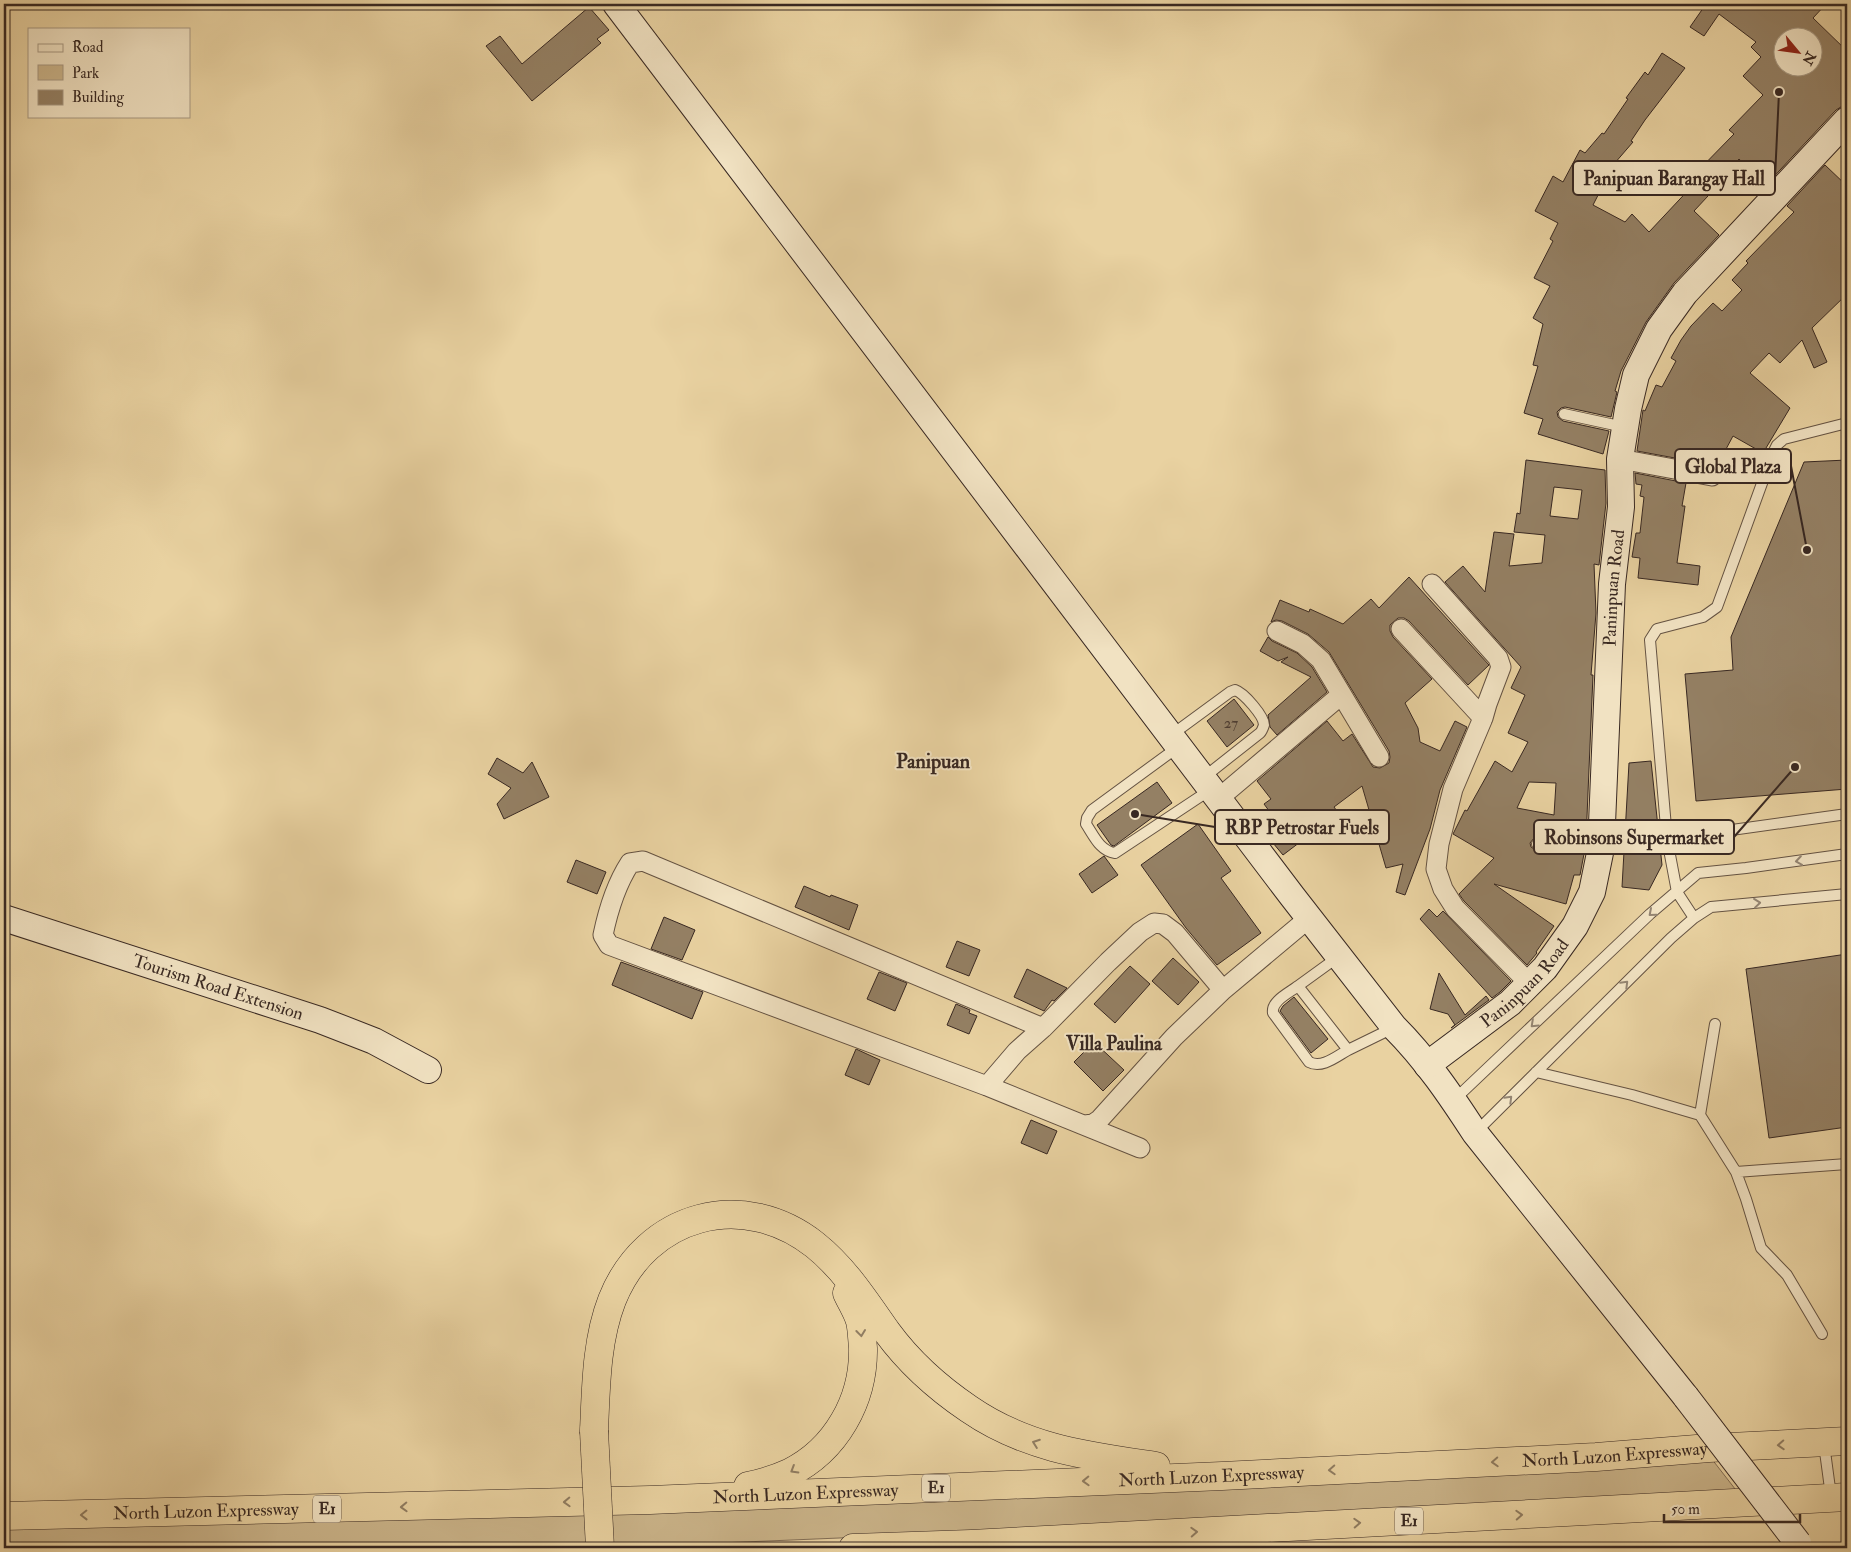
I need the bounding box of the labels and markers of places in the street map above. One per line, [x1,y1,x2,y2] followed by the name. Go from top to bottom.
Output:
[1573,161,1775,195] callout: Panipuan Barangay Hall
[1675,449,1791,483] callout: Global Plaza
[1215,810,1389,844] callout: RBP Petrostar Fuels
[1534,820,1734,854] callout: Robinsons Supermarket

